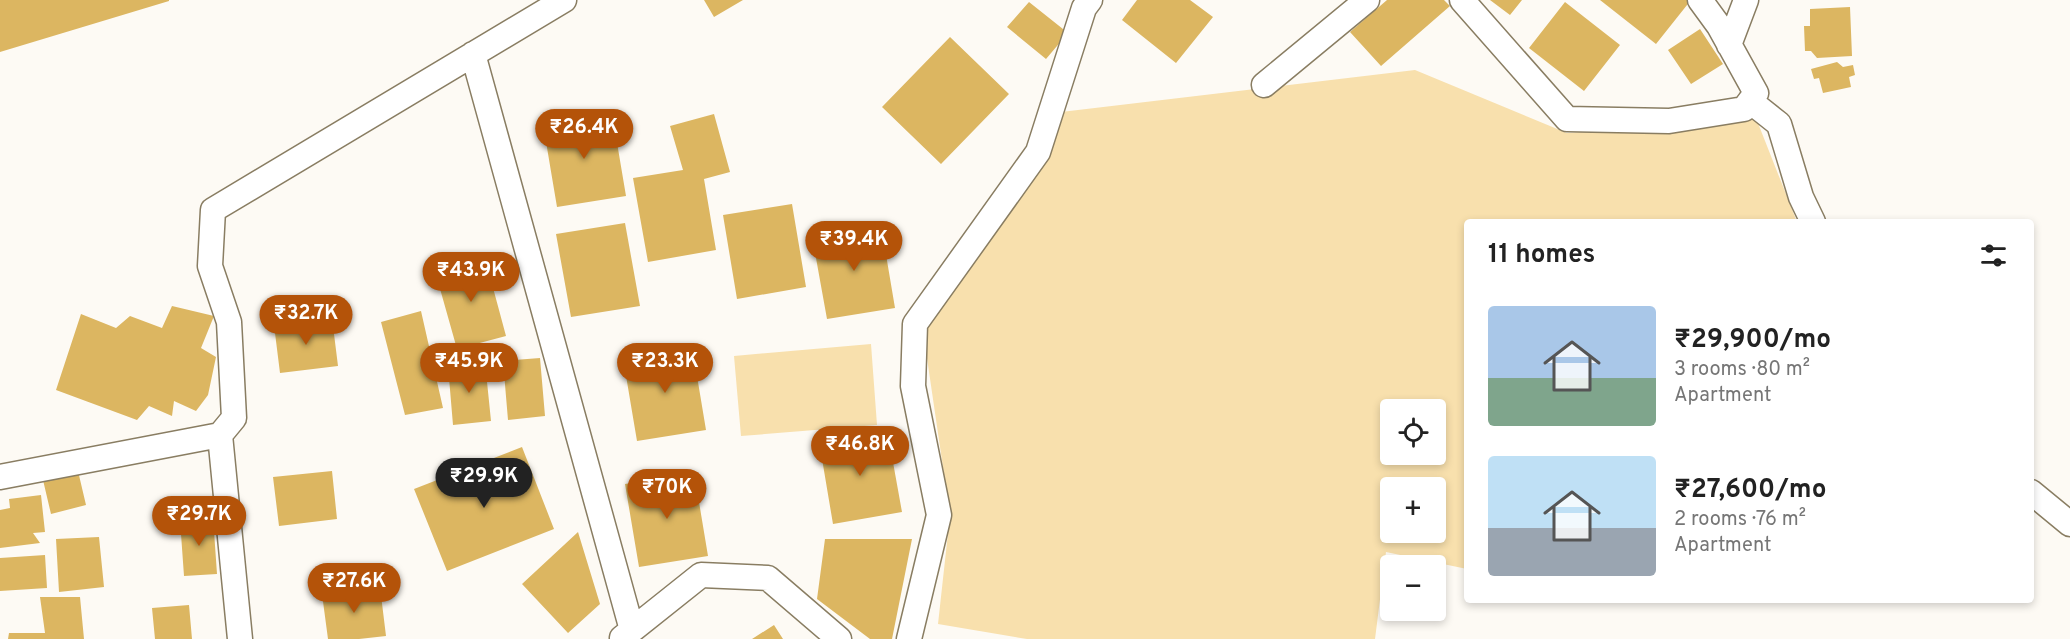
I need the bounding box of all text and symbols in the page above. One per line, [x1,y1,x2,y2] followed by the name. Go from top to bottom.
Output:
[535,109,633,160] pin: ₹26.4K
[549,115,619,141] text: ₹26.4K
[805,221,903,272] pin: ₹39.4K
[819,227,889,253] text: ₹39.4K
[1488,239,1595,272] text: 11 homes
[1977,239,2010,272] icon: filters
[422,252,520,303] pin: ₹43.9K
[437,258,505,284] text: ₹43.9K
[257,295,355,346] pin: ₹32.7K
[274,301,338,327] text: ₹32.7K
[1674,324,1831,357] text: ₹29,900/mo
[1536,330,1608,402] icon: home
[420,343,518,394] pin: ₹45.9K
[616,343,714,394] pin: ₹23.3K
[434,349,504,375] text: ₹45.9K
[631,349,699,375] text: ₹23.3K
[1674,357,1810,383] text: 3 rooms · 80 m²
[1674,383,1772,409] text: Apartment
[1380,399,1446,621] map controls
[1380,399,1446,465] button: locate
[811,426,909,477] pin: ₹46.8K
[825,432,895,458] text: ₹46.8K
[435,458,533,509] pin: ₹29.9K
[450,464,518,490] text: ₹29.9K
[631,469,703,520] pin: ₹70K
[1674,474,1826,507] text: ₹27,600/mo
[641,475,693,501] text: ₹70K
[1380,477,1446,543] button: +
[1536,480,1608,552] icon: home
[150,496,248,547] pin: ₹29.7K
[166,502,232,528] text: ₹29.7K
[1674,507,1806,533] text: 2 rooms · 76 m²
[1674,533,1772,559] text: Apartment
[1380,555,1446,621] button: −
[305,563,403,614] pin: ₹27.6K
[322,569,386,595] text: ₹27.6K

